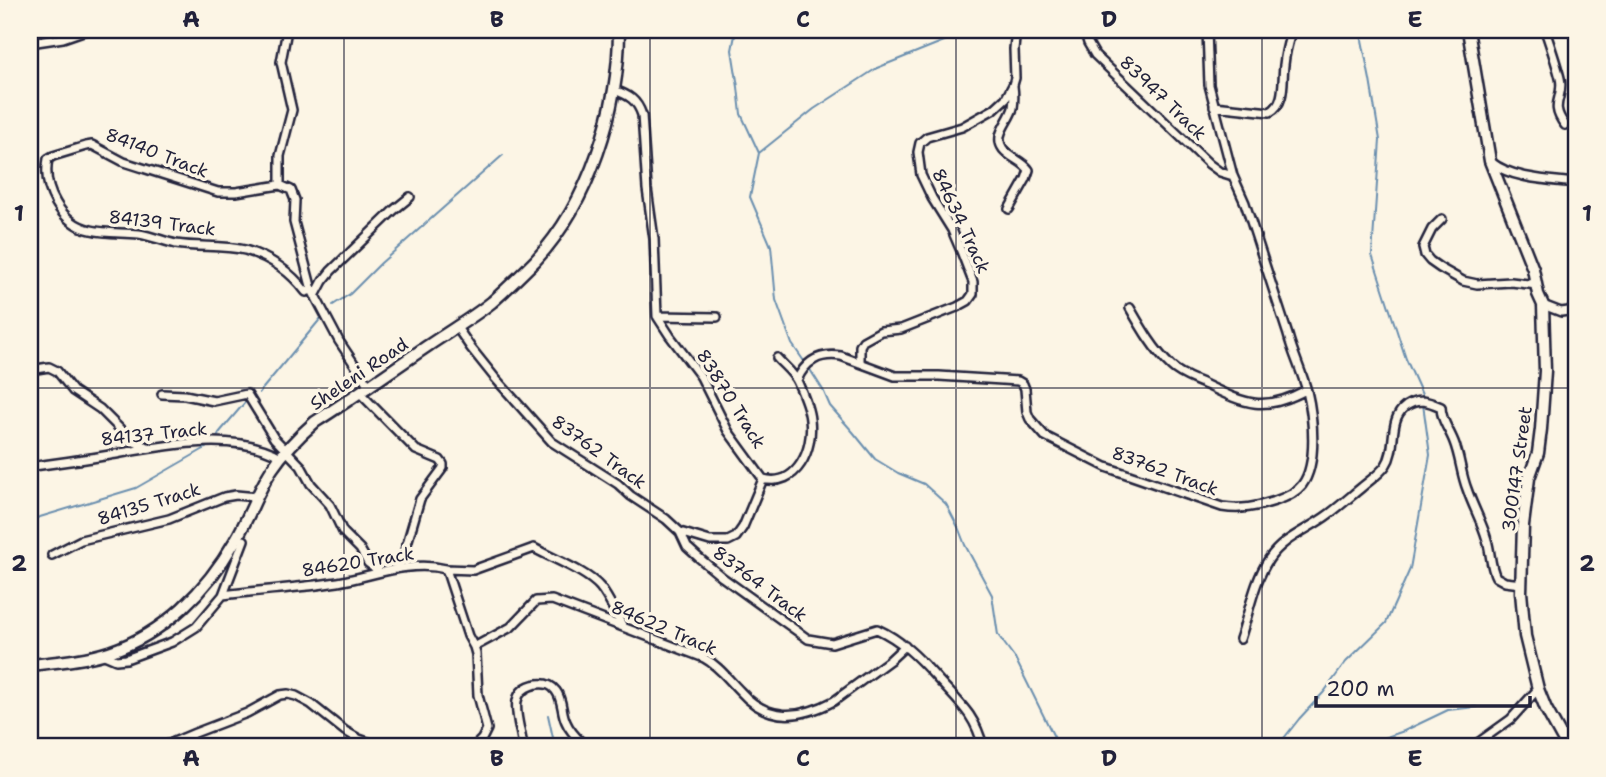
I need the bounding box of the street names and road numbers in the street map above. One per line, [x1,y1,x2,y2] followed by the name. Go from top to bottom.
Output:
[1114,50,1212,146] street label: 83947 Track
[102,122,212,184] street label: 84140 Track
[926,165,996,277] street label: 84634 Track
[107,205,217,241] street label: 84139 Track
[305,332,413,416] street label: Sheleni Road
[691,345,771,453] street label: 83870 Track
[1496,405,1538,533] street label: 300147 Street
[547,409,651,495] street label: 83762 Track
[100,416,208,452] street label: 84137 Track
[1108,441,1222,501] street label: 83762 Track
[95,477,203,531] street label: 84135 Track
[300,541,416,583] street label: 84620 Track
[708,541,812,627] street label: 83764 Track
[607,595,721,661] street label: 84622 Track

